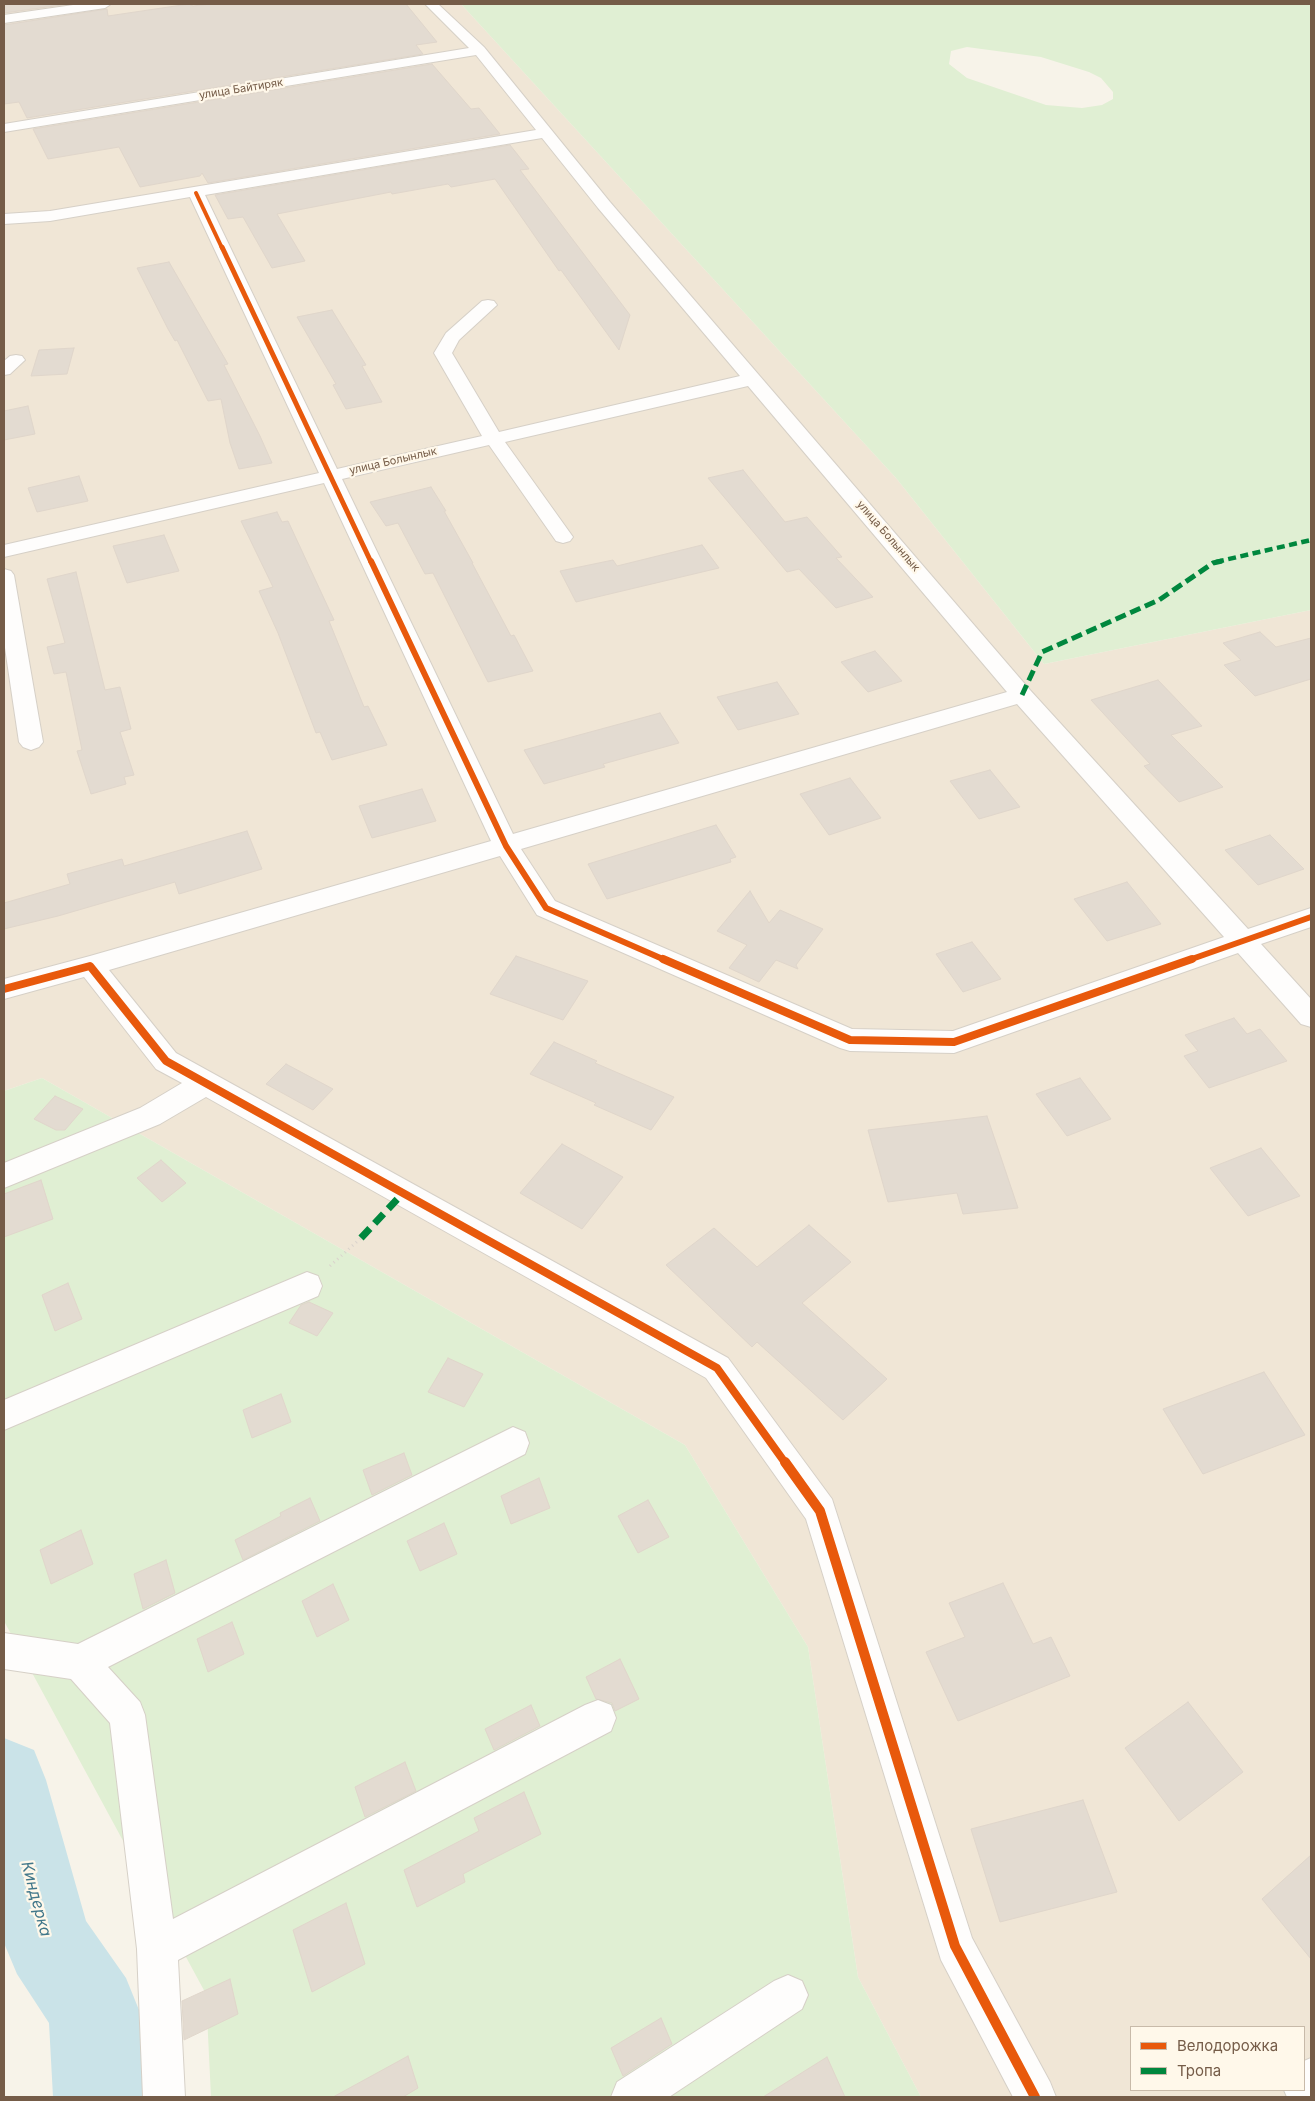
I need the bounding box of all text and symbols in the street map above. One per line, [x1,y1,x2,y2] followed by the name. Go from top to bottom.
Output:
[198,76,284,102] street label: улица Байтиряк
[348,445,438,477] street label: улица Болынлык
[854,498,922,574] street label: улица Болынлык
[17,1859,55,1939] water label: Киндерка
[1130,2026,1305,2091] legend
[1177,2036,1278,2055] text: Велодорожка
[1177,2061,1221,2080] text: Тропа

